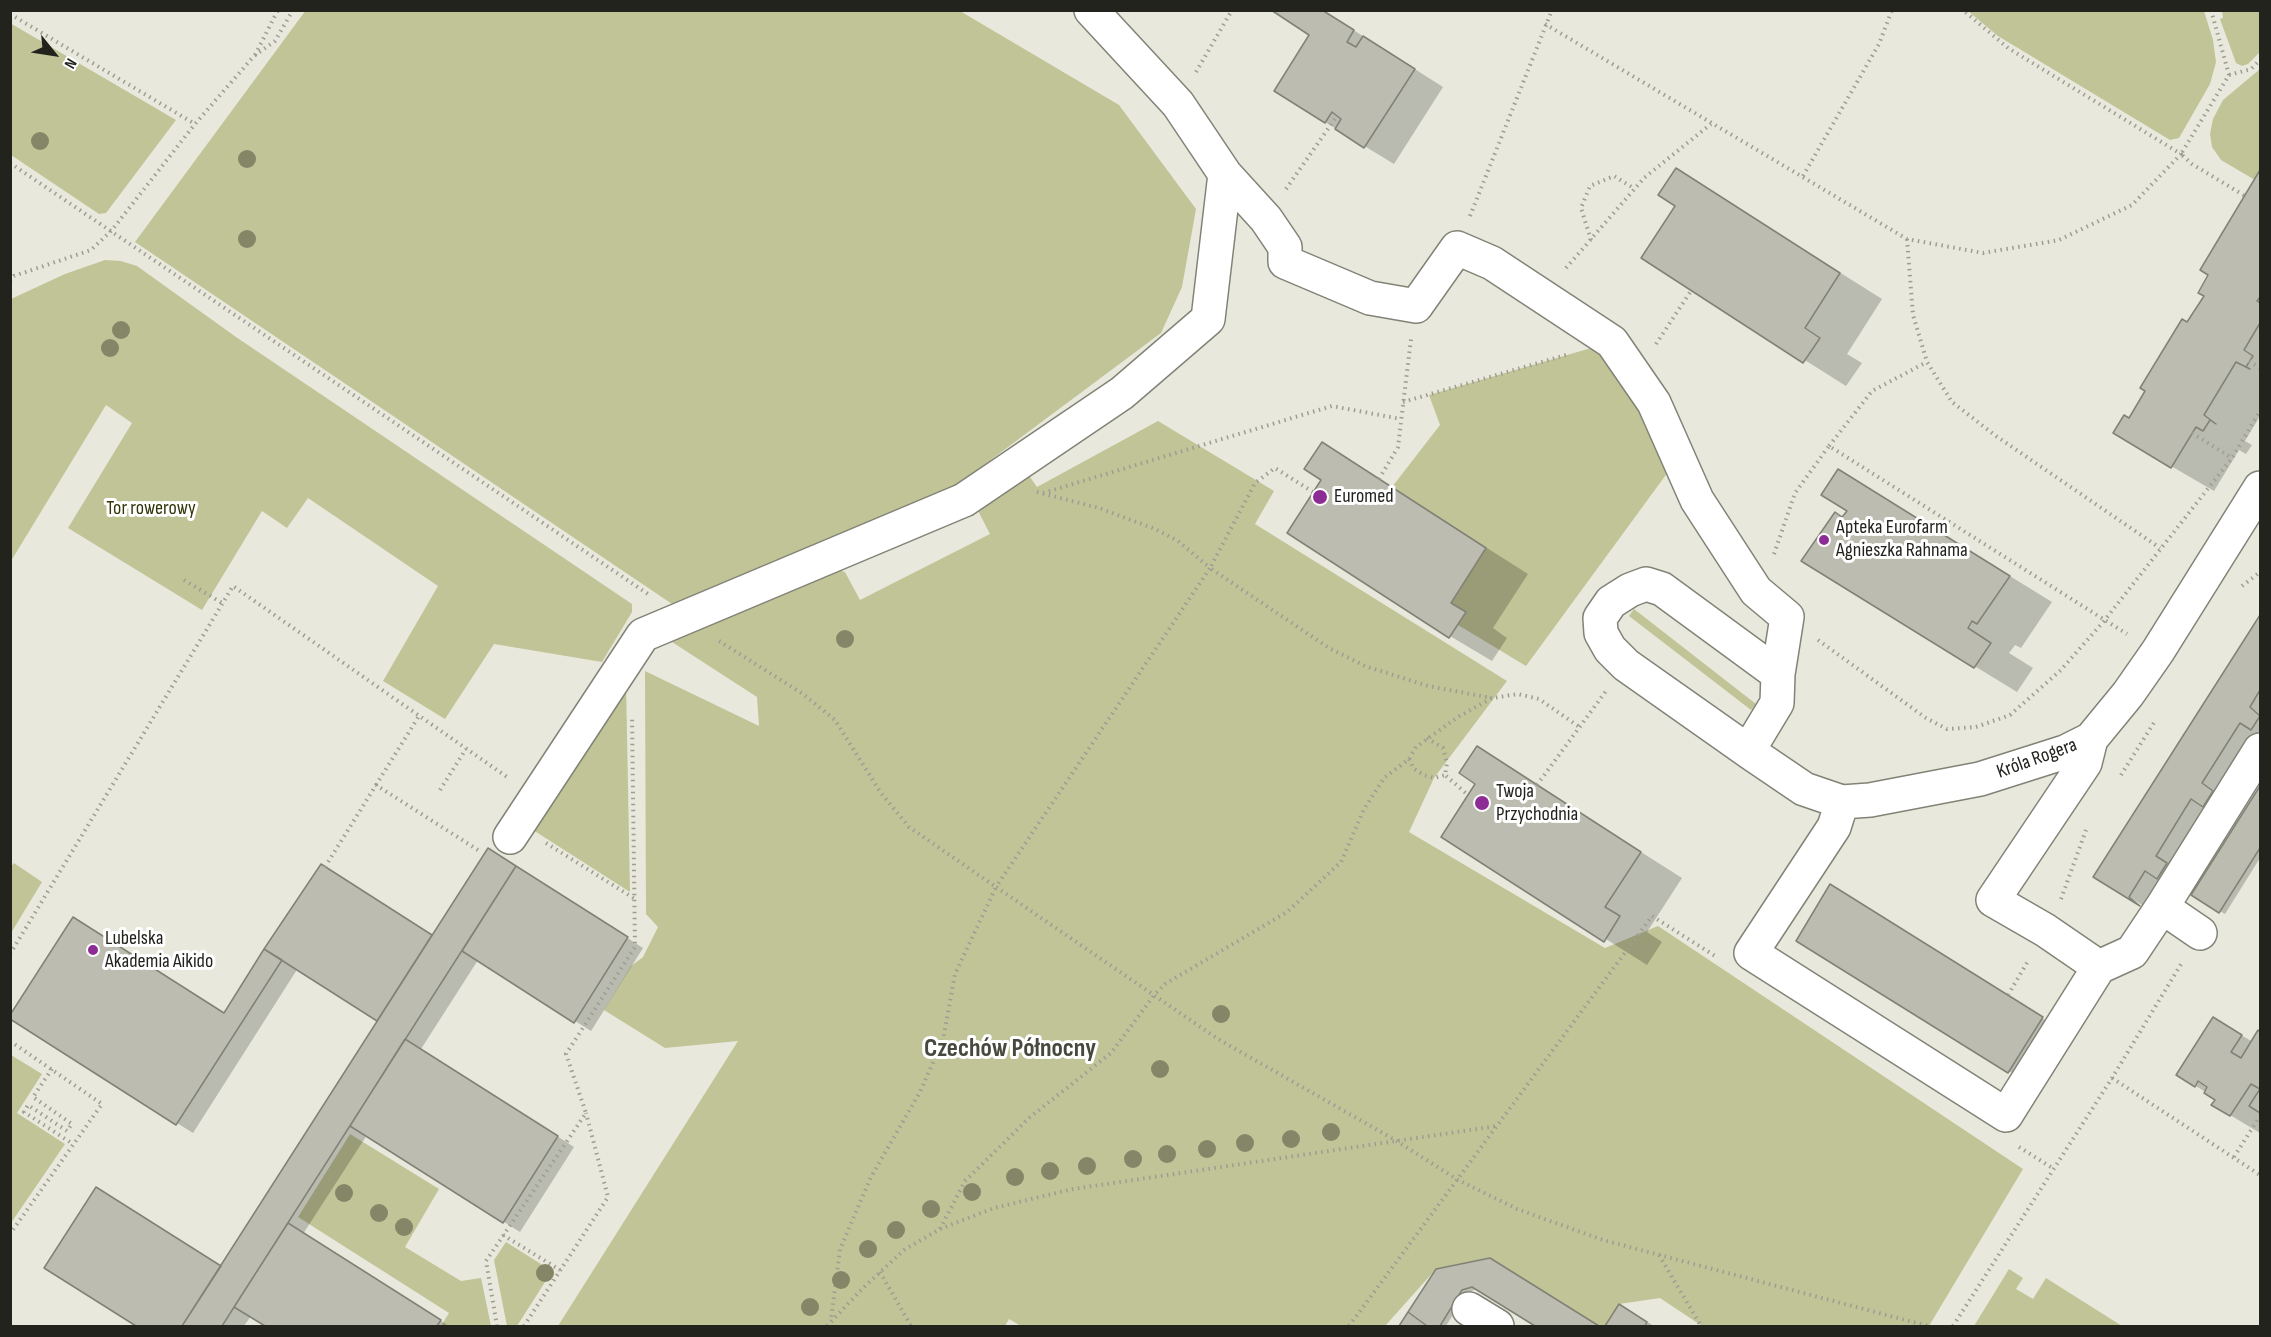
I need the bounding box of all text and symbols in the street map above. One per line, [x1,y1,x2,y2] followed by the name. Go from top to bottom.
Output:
[24,24,84,84] north arrow
[60,55,80,72] text: N
[1334,485,1394,509] place label: Euromed
[1311,488,1329,506] marker: Euromed
[106,497,196,521] park label: Tor rowerowy
[1836,516,1968,563] place label: Apteka Eurofarm Agnieszka Rahnama
[1817,533,1831,547] marker: Apteka Eurofarm Agnieszka Rahnama
[1994,733,2080,785] street label: Króla Rogera
[1496,780,1578,827] place label: Twoja Przychodnia
[1473,794,1491,812] marker: Twoja Przychodnia
[105,927,213,974] place label: Lubelska Akademia Aikido
[86,943,100,957] marker: Lubelska Akademia Aikido
[924,1033,1096,1065] district label: Czechów Północny

